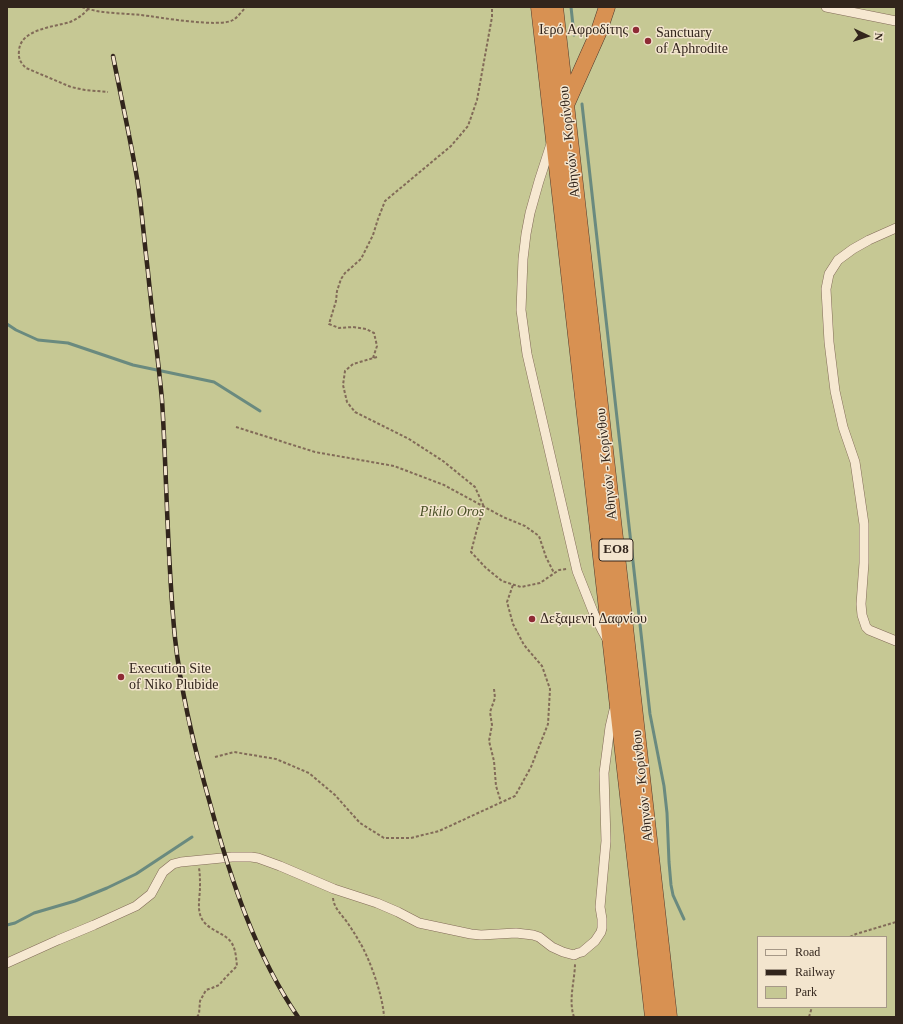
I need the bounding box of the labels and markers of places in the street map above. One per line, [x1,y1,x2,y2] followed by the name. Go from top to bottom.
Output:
[539,22,628,38] place label: Ιερό Αφροδίτης
[631,25,641,35] marker: Ιερό Αφροδίτης
[656,25,728,58] place label: Sanctuary of Aphrodite
[643,36,653,46] marker: Sanctuary of Aphrodite
[540,611,647,627] place label: Δεξαμενή Δαφνίου
[527,614,537,624] marker: Δεξαμενή Δαφνίου
[129,661,218,694] place label: Execution Site of Niko Plubide
[116,672,126,682] marker: Execution Site of Niko Plubide

